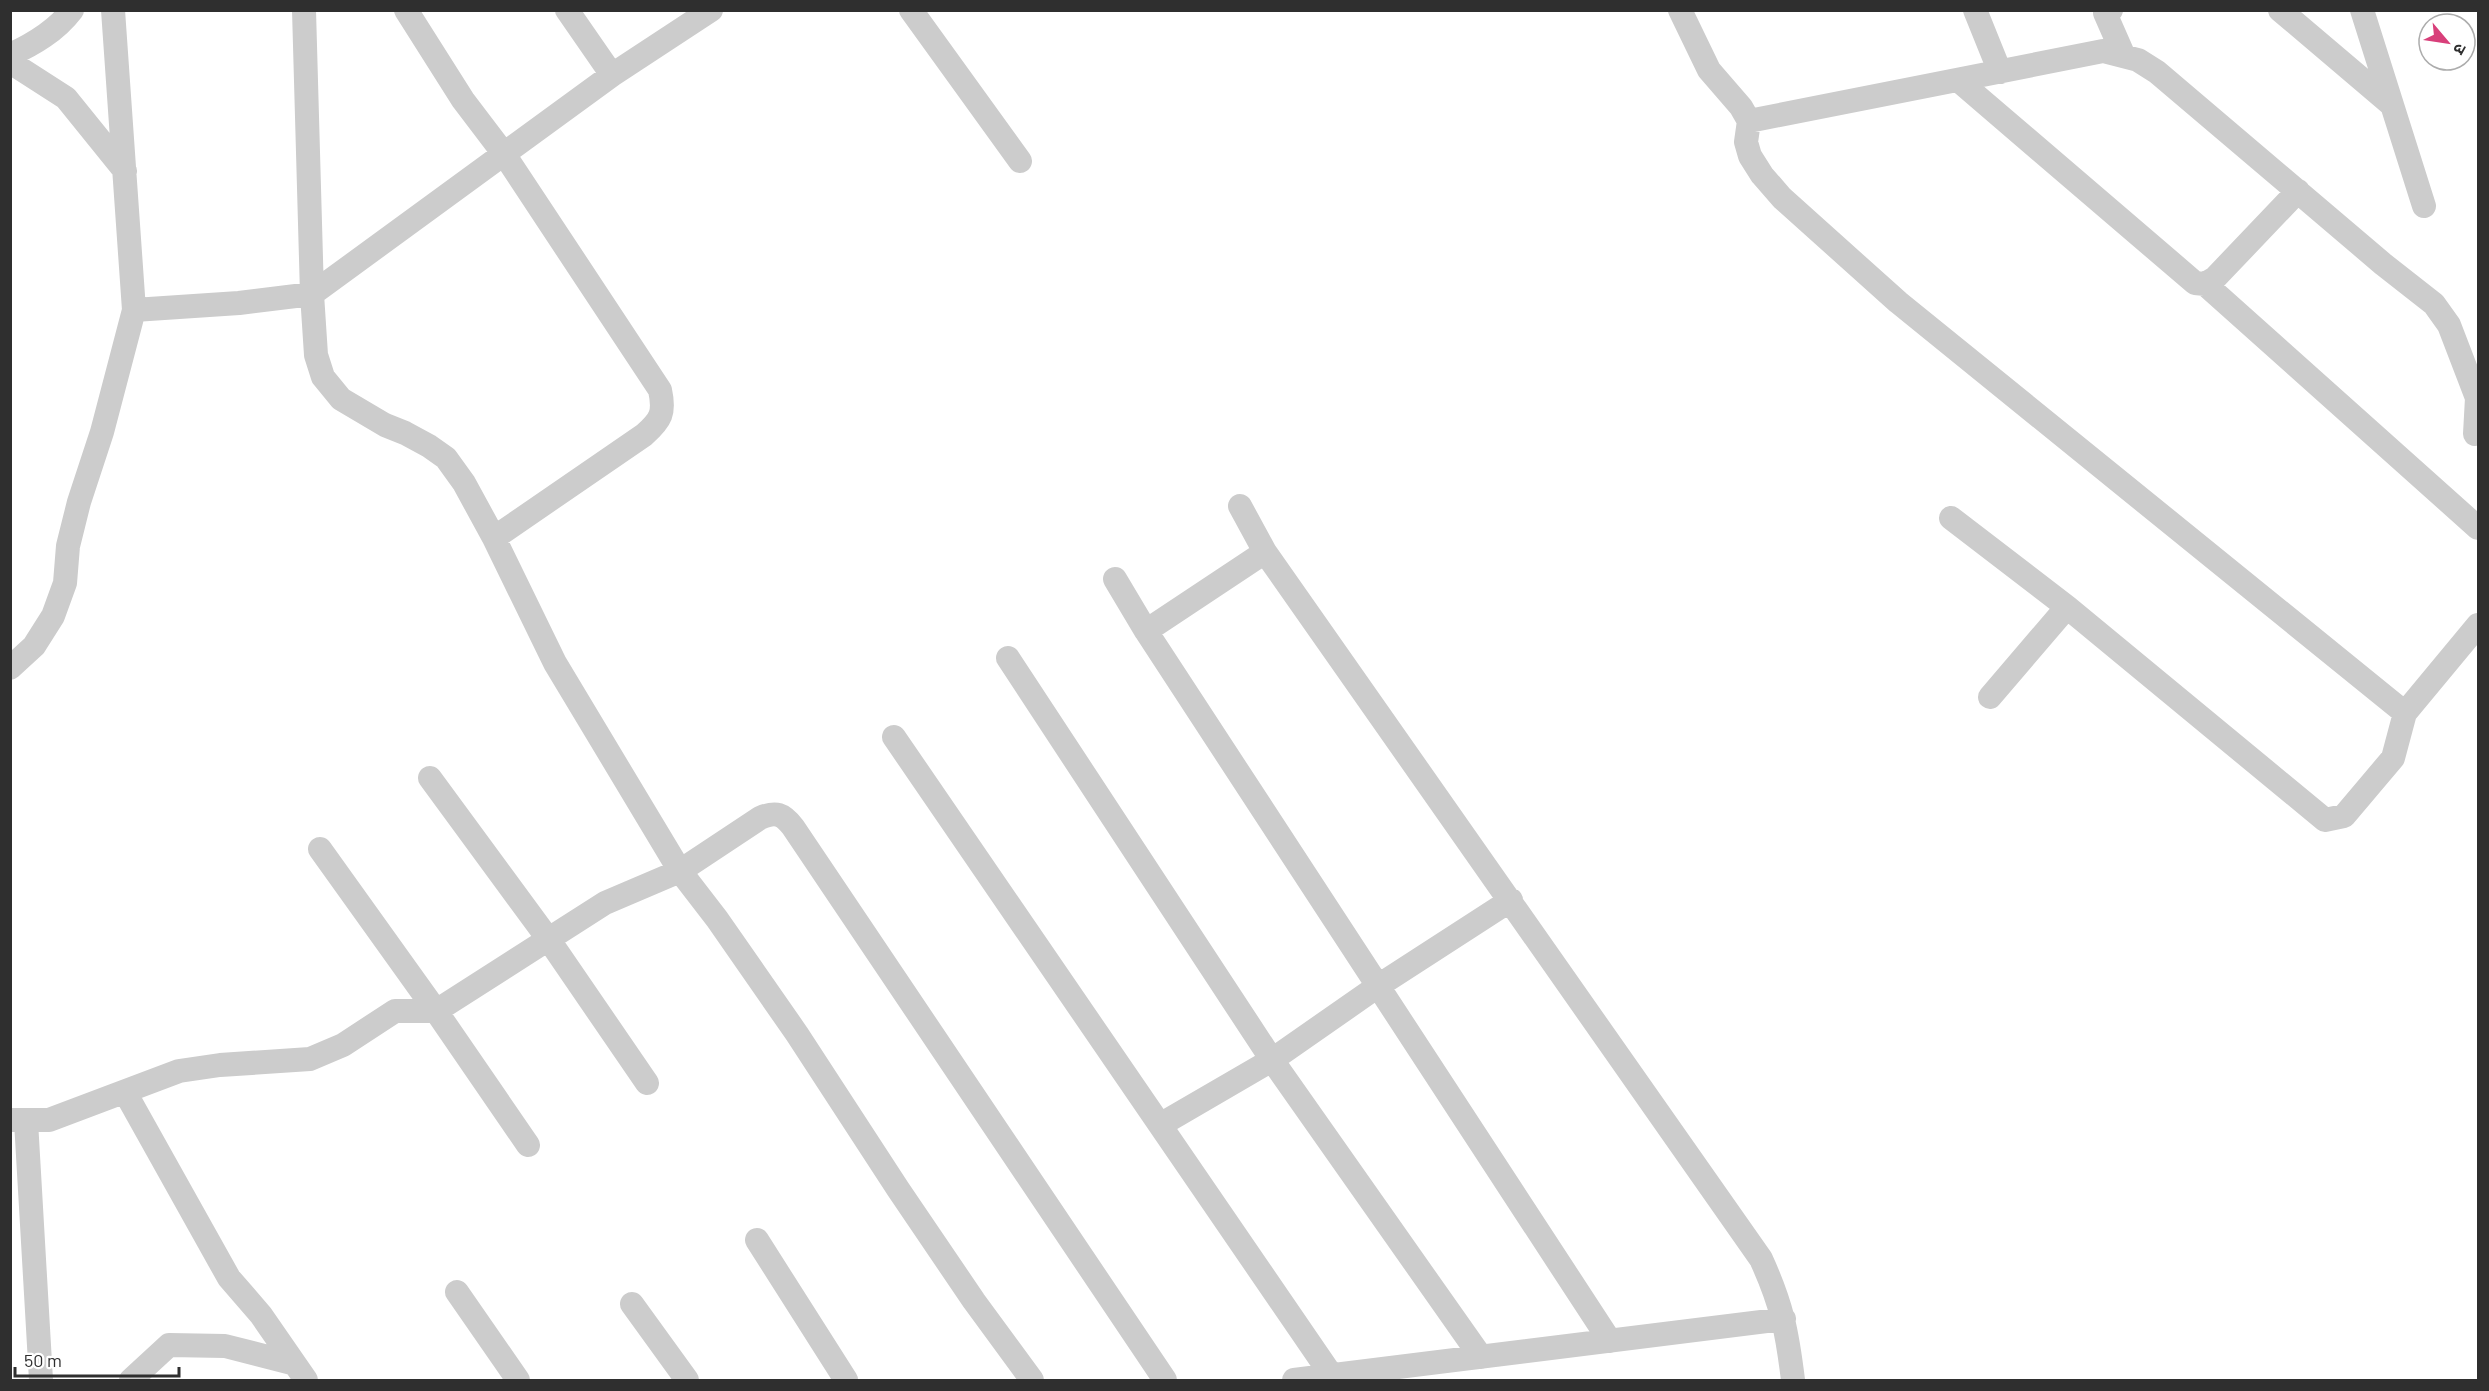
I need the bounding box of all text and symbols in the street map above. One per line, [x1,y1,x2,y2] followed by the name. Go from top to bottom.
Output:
[2417,12,2477,72] north arrow
[2450,41,2471,59] text: उ
[15,1340,178,1378] scale bar
[24,1349,62,1371] text: 50 m

